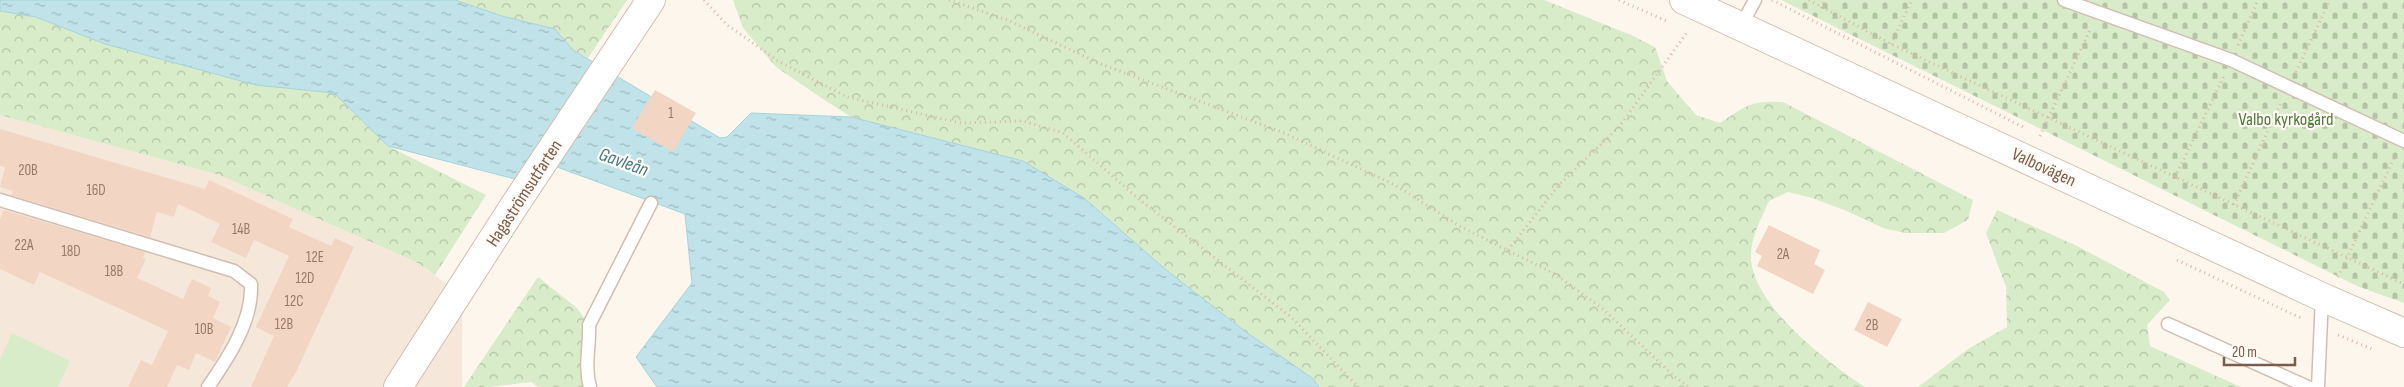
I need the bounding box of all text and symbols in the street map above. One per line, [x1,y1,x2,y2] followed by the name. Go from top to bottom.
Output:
[668,104,674,123] house number: 1
[2239,109,2333,130] park label: Valbo kyrkogård
[482,136,567,251] street label: Hagaströmsutfarten
[596,143,651,182] water label: Gavleån
[2008,144,2079,191] street label: Valbovägen
[18,161,38,180] house number: 20B
[86,181,106,200] house number: 16D
[232,220,250,239] house number: 14B
[15,236,34,255] house number: 22A
[61,242,81,261] house number: 18D
[1777,245,1790,264] house number: 2A
[306,248,324,267] house number: 12E
[105,262,124,281] house number: 18B
[296,269,314,288] house number: 12D
[285,292,303,311] house number: 12C
[275,315,293,334] house number: 12B
[1866,316,1879,335] house number: 2B
[195,320,214,339] house number: 10B
[2224,334,2295,366] scale bar
[2232,343,2257,362] text: 20 m

